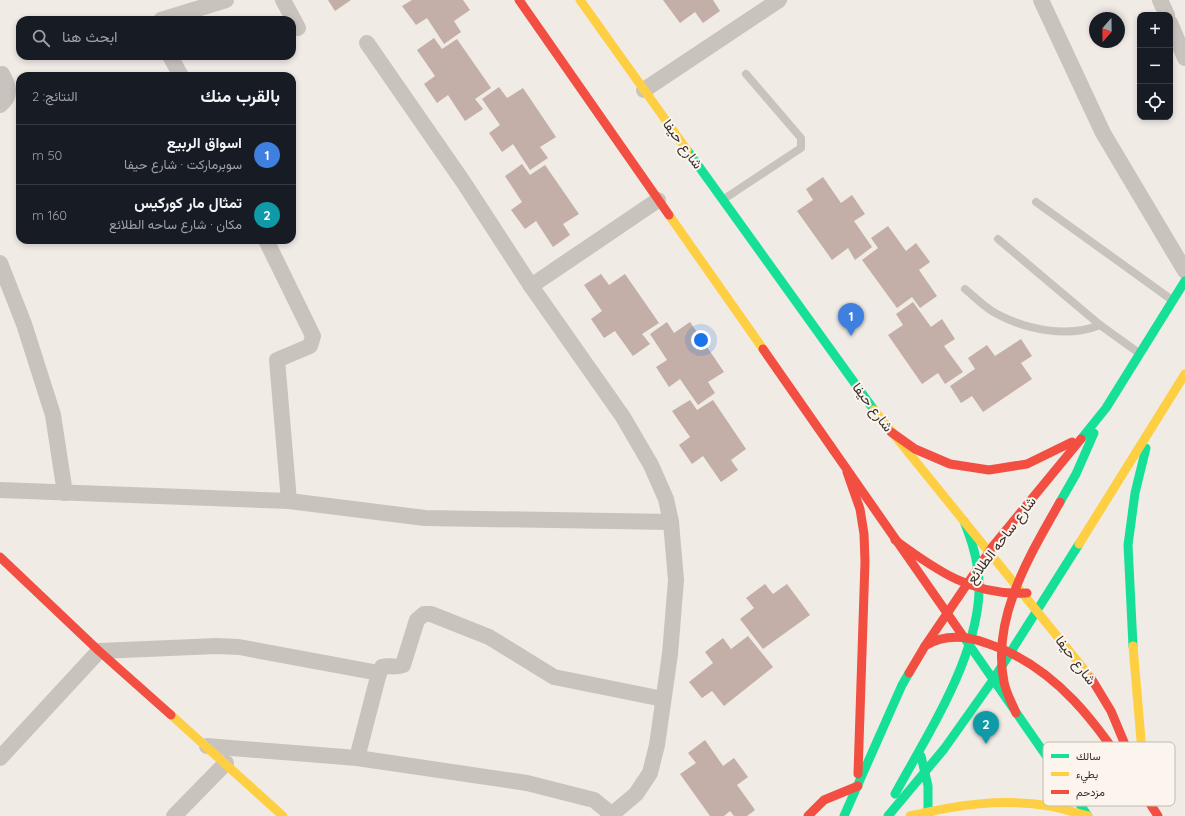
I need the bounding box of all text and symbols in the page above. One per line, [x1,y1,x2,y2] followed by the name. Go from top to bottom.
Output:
[1089,12,1125,48] north arrow
[1137,12,1173,120] map controls
[1137,12,1173,48] button: +
[16,16,296,60] search box
[30,27,52,49] icon: search
[62,27,118,46] text: ابحث هنا
[1137,48,1173,84] button: −
[1137,84,1173,120] button: locate
[201,85,280,106] text: بالقرب منك
[32,88,78,104] text: النتائج: 2
[657,116,707,174] street label: شارع حيفا
[167,133,242,152] text: اسواق الربيع
[32,147,62,163] text: 50 m
[264,147,270,163] text: 1
[124,156,242,172] text: سوبرماركت · شارع حيفا
[134,193,242,212] text: تمثال مار كوركيس
[32,207,67,223] text: 160 m
[263,207,271,223] text: 2
[109,216,242,232] text: مكان · شارع ساحه الطلائع
[838,303,864,336] pin: 1
[691,330,711,350] your location
[847,379,897,436] street label: شارع حيفا
[962,493,1041,589] street label: شارع ساحه الطلائع
[1050,632,1100,689] street label: شارع حيفا
[973,711,999,744] pin: 2
[1043,742,1175,806] legend
[1076,749,1101,763] text: سالك
[1076,767,1098,784] text: بطيء
[1076,785,1105,800] text: مزدحم

